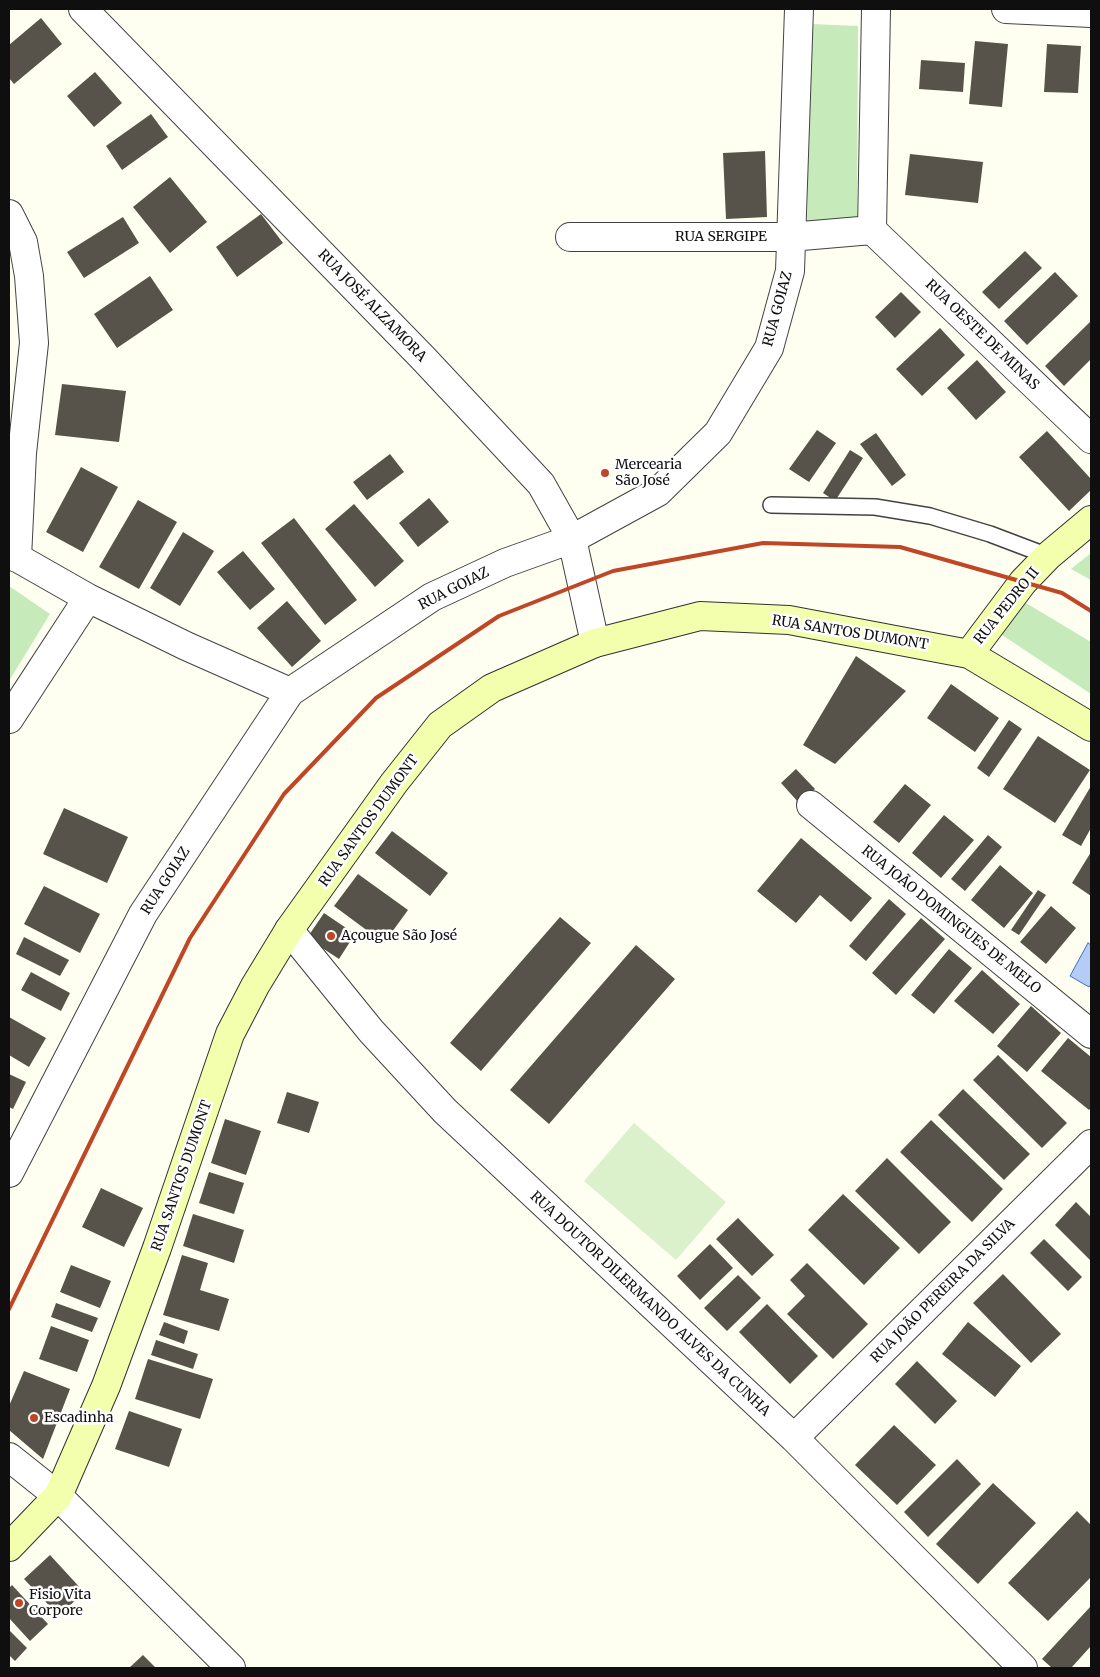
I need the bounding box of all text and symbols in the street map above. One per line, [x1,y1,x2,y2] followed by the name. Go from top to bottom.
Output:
[675,229,767,245] street label: RUA SERGIPE
[314,247,430,365] street label: RUA JOSÉ ALZAMORA
[760,270,796,348] street label: RUA GOIAZ
[922,276,1042,394] street label: RUA OESTE DE MINAS
[615,457,682,490] place label: Mercearia São José
[599,467,611,479] marker: Mercearia São José
[416,564,492,614] street label: RUA GOIAZ
[971,564,1043,648] street label: RUA PEDRO II
[770,612,930,654] street label: RUA SANTOS DUMONT
[316,752,422,890] street label: RUA SANTOS DUMONT
[858,842,1044,998] street label: RUA JOÃO DOMINGUES DE MELO
[138,844,194,918] street label: RUA GOIAZ
[341,928,457,944] place label: Açougue São José
[325,930,337,942] marker: Açougue São José
[148,1098,216,1254] street label: RUA SANTOS DUMONT
[527,1188,773,1420] street label: RUA DOUTOR DILERMANDO ALVES DA CUNHA
[867,1215,1019,1367] street label: RUA JOÃO PEREIRA DA SILVA
[44,1410,114,1426] place label: Escadinha
[28,1412,40,1424] marker: Escadinha
[29,1587,91,1620] place label: Fisio Vita Corpore
[13,1597,25,1609] marker: Fisio Vita Corpore

